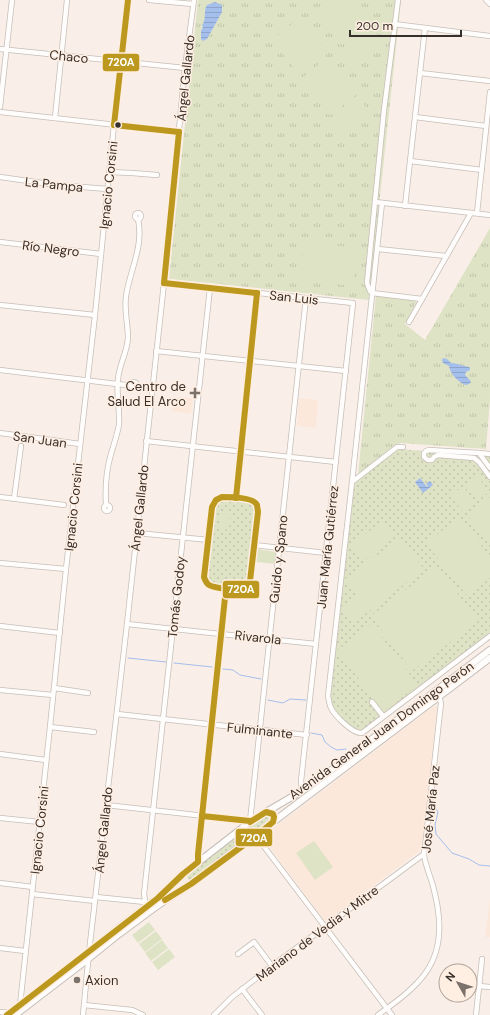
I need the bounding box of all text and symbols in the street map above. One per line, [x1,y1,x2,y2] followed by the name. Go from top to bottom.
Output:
[350,12,461,38] scale bar
[356,18,393,34] text: 200 m
[171,33,199,122] street label: Ángel Gallardo
[49,46,90,67] street label: Chaco
[102,53,140,72] line badge: 720A
[107,55,135,69] text: 720A
[113,120,123,130] unlabelled marker
[95,140,122,230] street label: Ignacio Corsini
[24,173,84,196] street label: La Pampa
[21,237,81,260] street label: Río Negro
[268,286,319,309] street label: San Luis
[107,378,186,410] place label: Centro de Salud El Arco
[189,387,201,399] marker: Centro de Salud El Arco
[12,427,68,452] street label: San Juan
[60,462,87,552] street label: Ignacio Corsini
[125,463,153,552] street label: Ángel Gallardo
[313,485,342,610] street label: Juan María Gutiérrez
[265,514,292,604] street label: Guido y Spano
[164,555,189,639] street label: Tomás Godoy
[222,580,260,599] line badge: 720A
[227,582,255,596] text: 720A
[234,627,282,648] street label: Rivarola
[285,657,477,803] street label: Avenida General Juan Domingo Perón
[226,719,294,742] street label: Fulminante
[417,764,444,854] street label: José María Paz
[26,785,53,875] street label: Ignacio Corsini
[89,785,117,874] street label: Ángel Gallardo
[235,828,273,847] line badge: 720A
[240,831,268,845] text: 720A
[253,882,382,985] street label: Mariano de Vedia y Mitre
[438,963,478,1003] north arrow
[442,969,458,984] text: N
[85,972,118,989] place label: Axion
[72,975,82,985] marker: Axion

